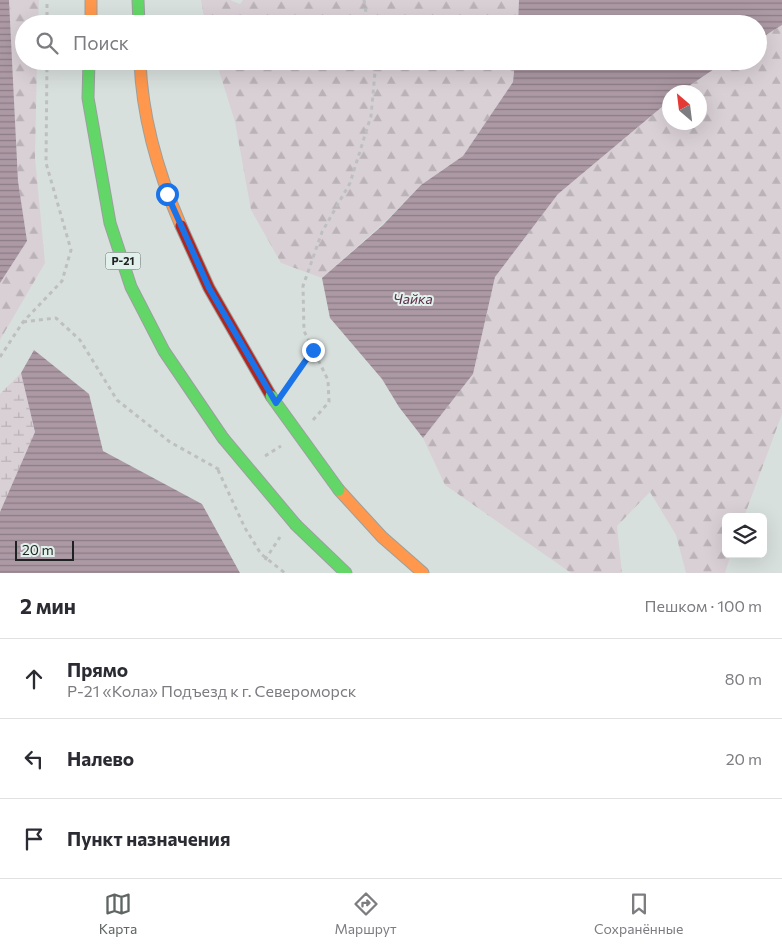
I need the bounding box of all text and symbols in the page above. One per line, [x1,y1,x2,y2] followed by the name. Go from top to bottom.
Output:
[15,15,767,70] search box
[33,29,61,57] icon: search
[73,31,129,54] text: Поиск
[662,85,707,130] north arrow
[156,183,179,206] route start
[106,252,140,270] road number: Р-21
[393,290,433,307] water label: Чайка
[302,339,325,362] route end
[722,513,767,558] map controls
[722,513,767,558] button: layers
[15,538,74,561] scale bar
[22,541,54,558] text: 20 m
[20,593,76,618] text: 2 мин
[645,596,762,615] text: Пешком · 100 m
[67,658,128,681] text: Прямо
[20,665,48,693] icon: ahead
[725,669,762,688] text: 80 m
[67,681,356,700] text: Р-21 «Кола» Подъезд к г. Североморск
[20,745,48,773] icon: left
[67,747,134,770] text: Налево
[726,749,762,768] text: 20 m
[20,825,48,853] icon: arrive
[67,827,230,850] text: Пункт назначения
[99,890,137,937] tab: Карта
[335,890,397,937] tab: Маршрут
[594,890,683,937] tab: Сохранённые

